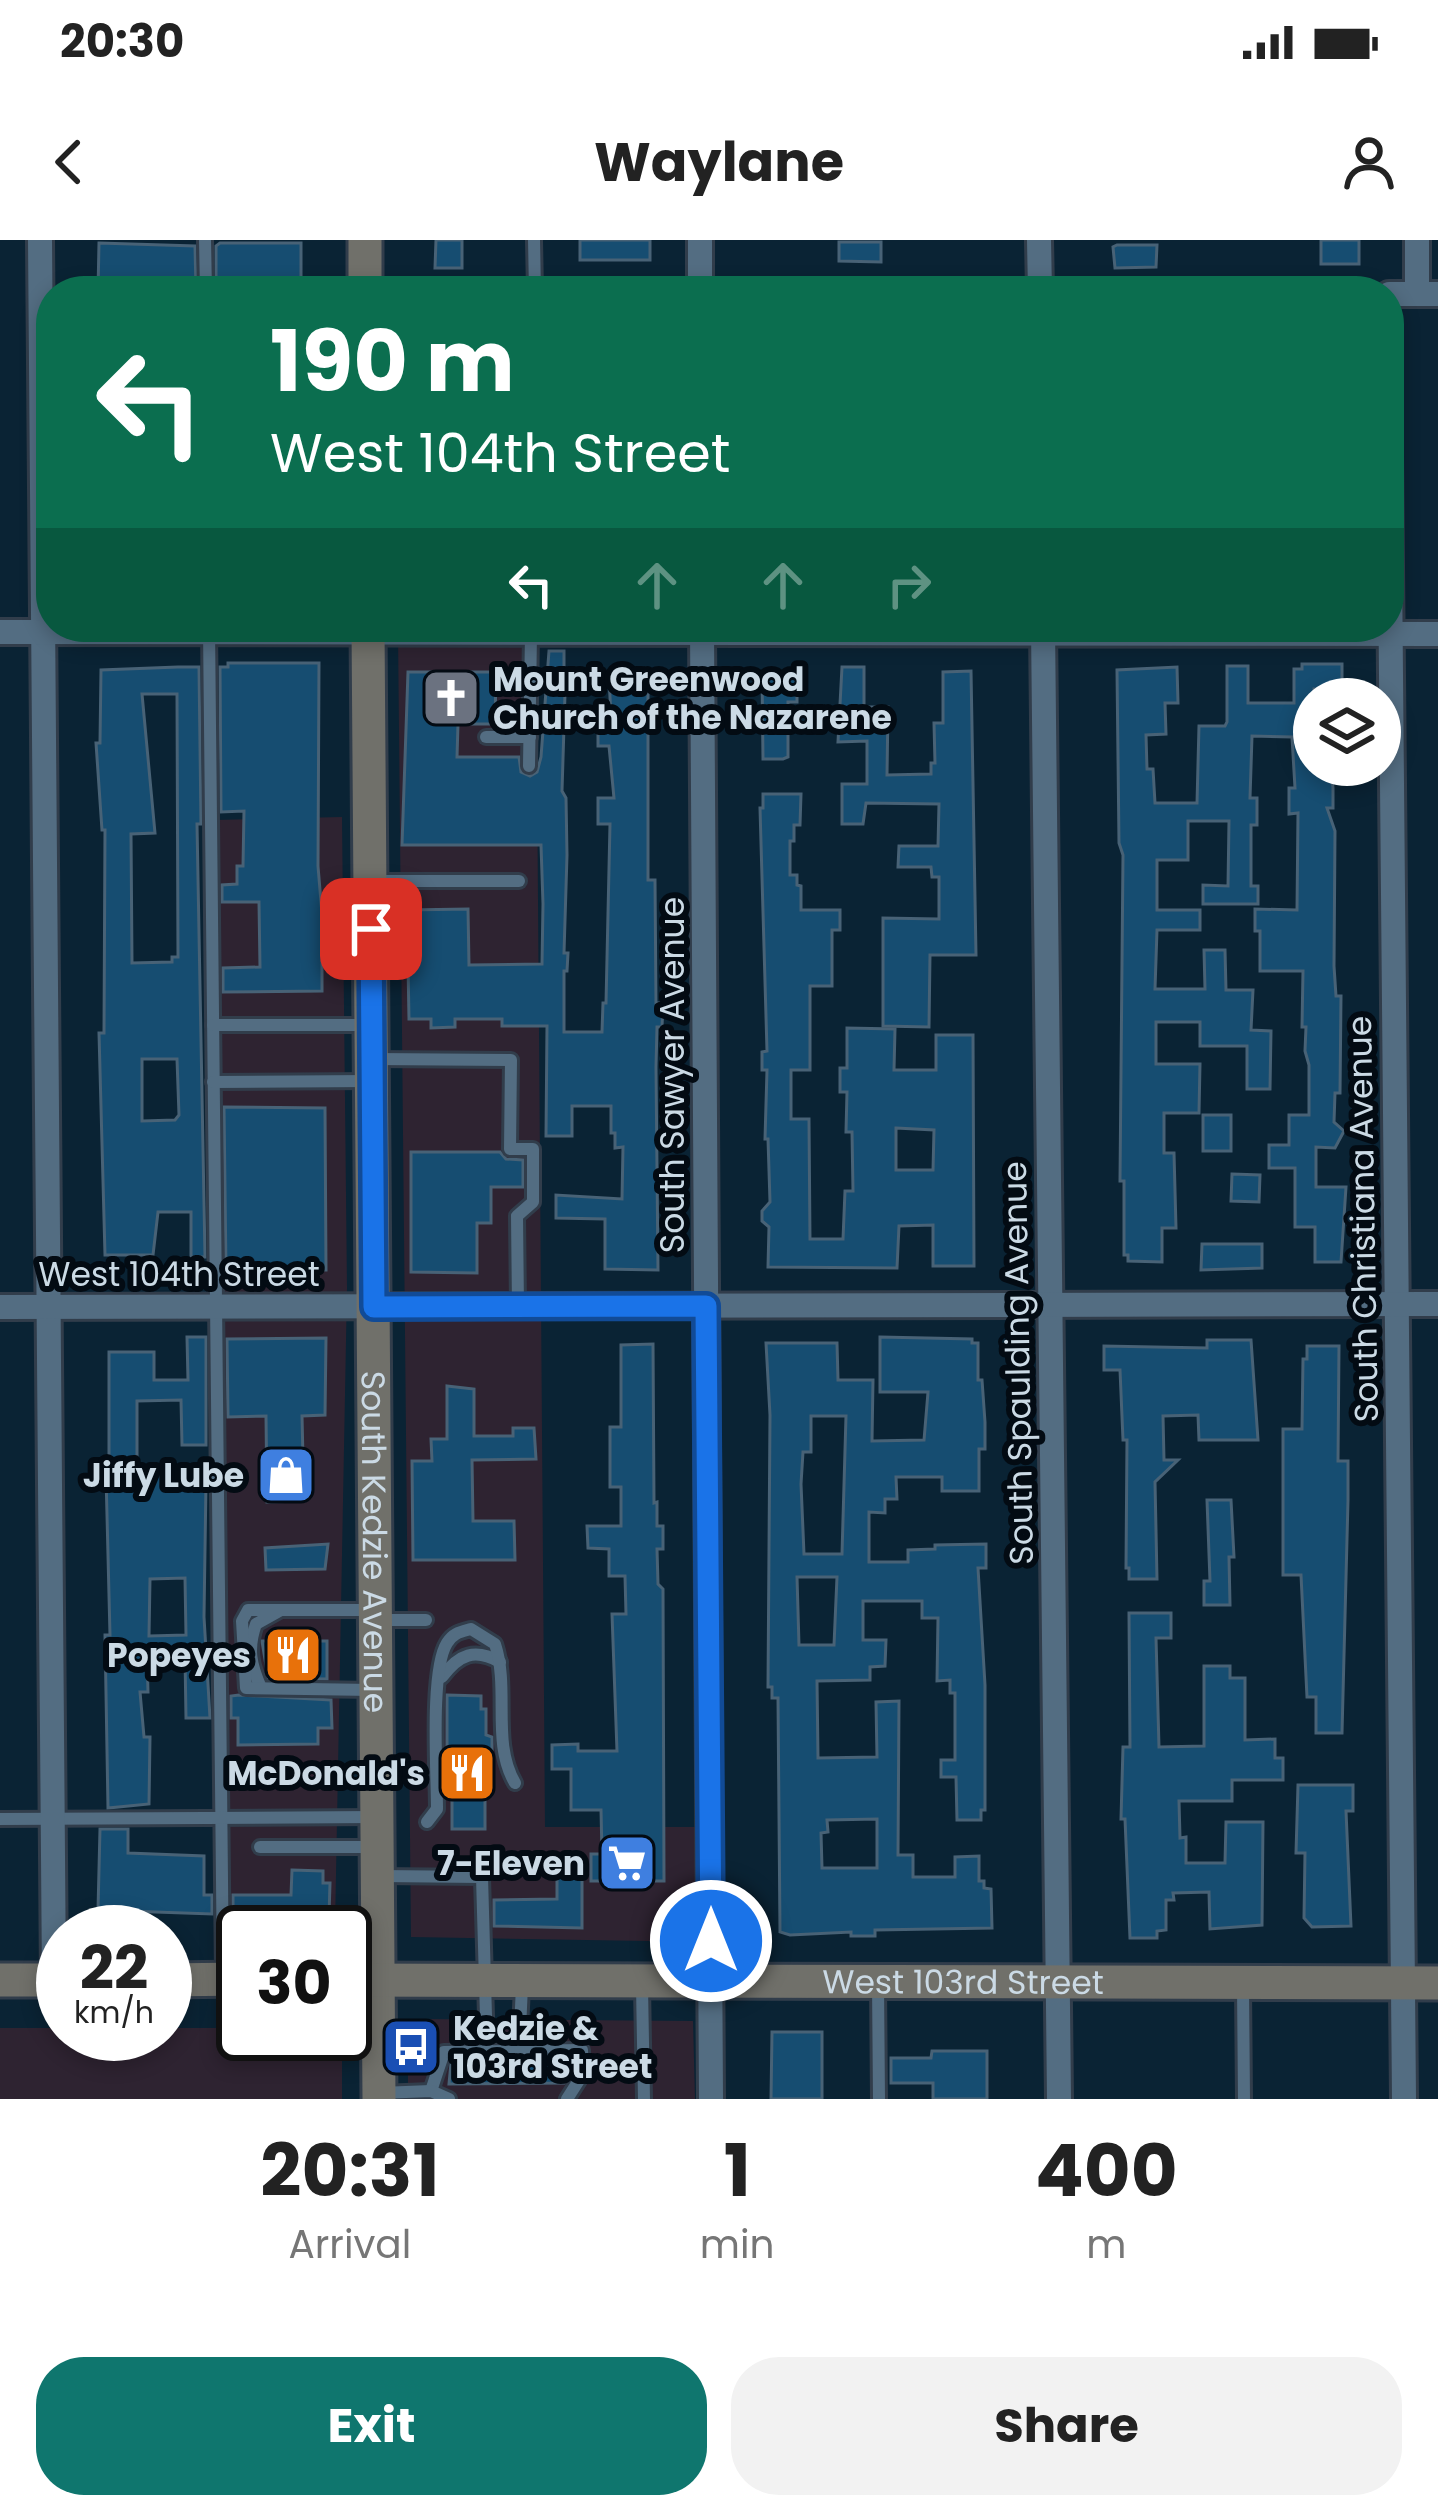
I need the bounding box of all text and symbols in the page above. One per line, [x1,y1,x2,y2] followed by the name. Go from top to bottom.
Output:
[60,10,184,73] text: 20:30
[594,124,844,200] text: Waylane
[36,129,102,195] icon: back
[1336,129,1402,195] icon: person
[270,303,515,420] text: 190 m
[72,324,228,480] icon: left
[270,415,730,491] text: West 104th Street
[498,552,564,618] icon: left
[624,552,690,618] icon: ahead
[750,552,816,618] icon: ahead
[876,552,942,618] icon: right
[493,656,892,741] place label: Mount Greenwood Church of the Nazarene
[420,667,482,729] church icon: Mount Greenwood Church of the Nazarene
[1293,678,1401,786] map controls
[1293,678,1401,786] button: layers
[320,878,422,980] pin
[338,896,404,962] icon: arrive
[649,897,696,1253] street label: South Sawyer Avenue
[1336,1015,1390,1423] street label: South Christiana Avenue
[991,1161,1045,1565] street label: South Spaulding Avenue
[38,1251,320,1298] street label: West 104th Street
[350,1371,400,1713] street label: South Kedzie Avenue
[255,1444,317,1506] shop icon: Jiffy Lube
[83,1452,244,1499] place label: Jiffy Lube
[262,1624,324,1686] restaurant icon: Popeyes
[107,1632,251,1679] place label: Popeyes
[436,1742,498,1804] restaurant icon: McDonald's
[227,1750,425,1797] place label: McDonald's
[596,1832,658,1894] supermarket icon: 7-Eleven
[437,1840,585,1887] place label: 7-Eleven
[648,1878,774,2004] position arrow
[216,1905,372,2061] speed limit sign: 30
[80,1926,148,2010] text: 22
[822,1958,1104,2006] street label: West 103rd Street
[74,1991,154,2034] text: km/h
[453,2005,652,2090] place label: Kedzie & 103rd Street
[380,2016,442,2078] bus stop icon: Kedzie & 103rd Street
[260,2120,440,2221] text: 20:31
[724,2120,751,2221] text: 1
[1035,2120,1178,2221] text: 400
[289,2217,411,2272] text: Arrival
[700,2217,775,2272] text: min
[1086,2217,1126,2272] text: m
[36,2357,707,2495] button: Exit
[731,2357,1402,2495] button: Share

